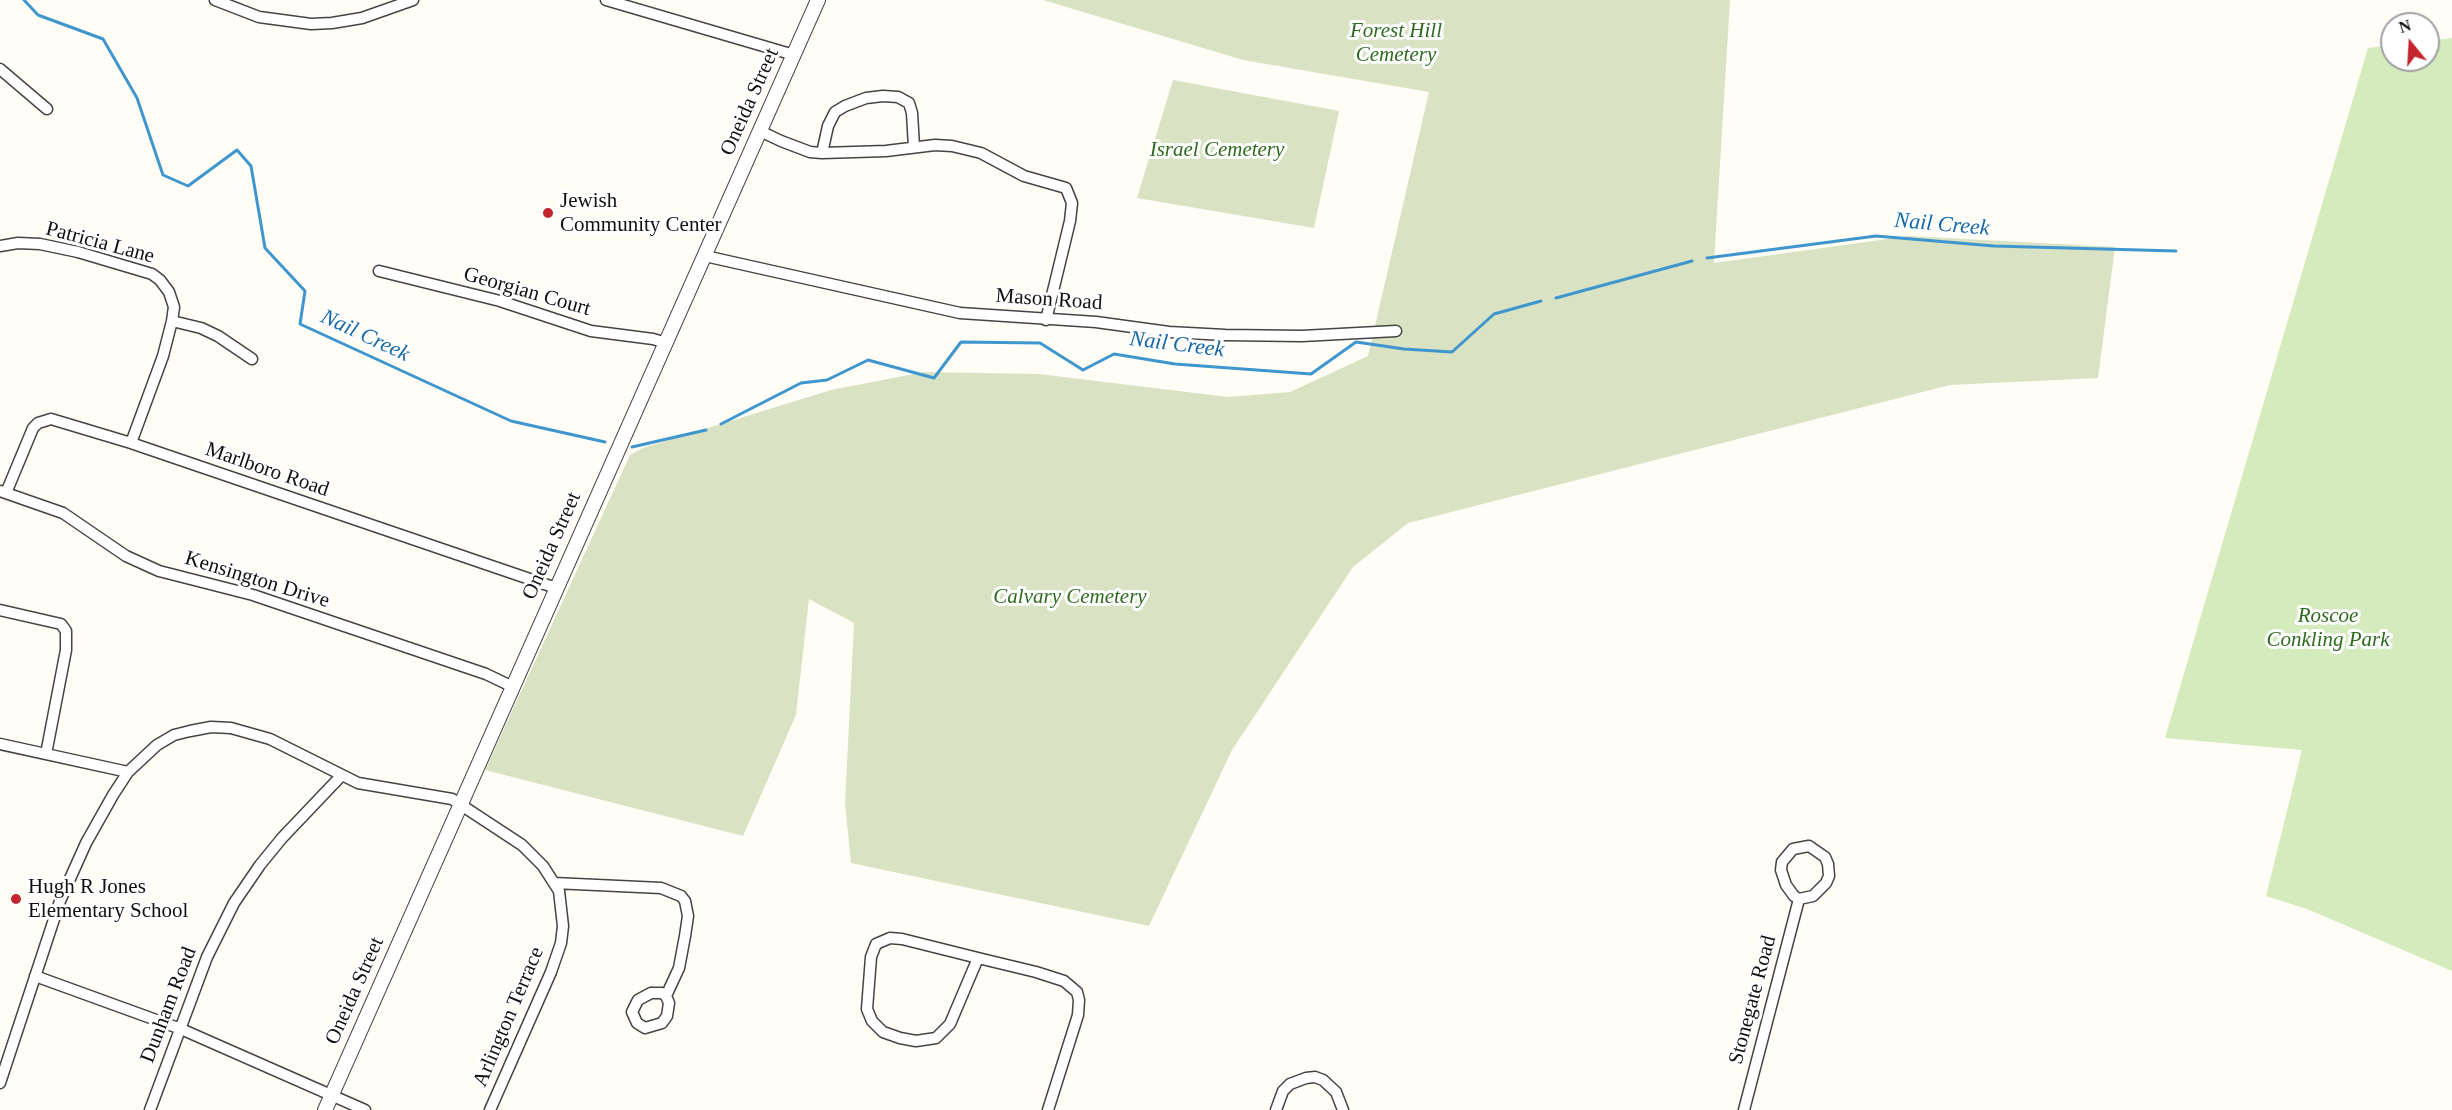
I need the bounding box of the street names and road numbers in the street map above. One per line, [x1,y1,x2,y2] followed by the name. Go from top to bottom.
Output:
[715,44,785,160] street label: Oneida Street
[43,216,157,270] street label: Patricia Lane
[461,262,593,322] street label: Georgian Court
[995,284,1103,316] street label: Mason Road
[202,437,332,503] street label: Marlboro Road
[517,488,587,604] street label: Oneida Street
[182,546,332,614] street label: Kensington Drive
[320,933,390,1049] street label: Oneida Street
[1724,933,1782,1067] street label: Stonegate Road
[468,943,550,1091] street label: Arlington Terrace
[135,944,203,1066] street label: Dunham Road

